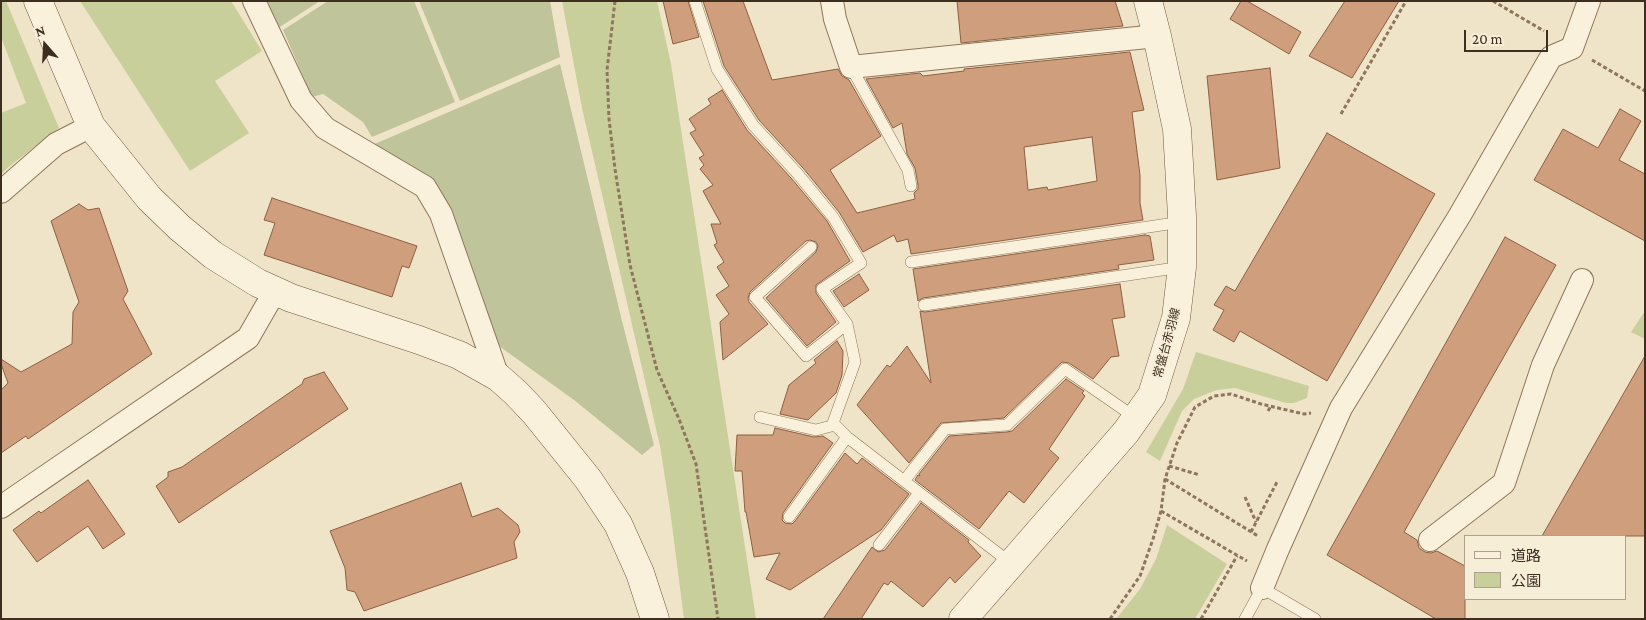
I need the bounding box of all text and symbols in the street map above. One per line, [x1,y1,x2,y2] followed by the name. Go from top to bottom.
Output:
[20,20,70,70] north arrow
[1466,20,1550,52] scale bar
[33,22,47,40] text: N
[1472,31,1503,47] text: 20 m
[1151,306,1183,380] street label: 常盤台赤羽線
[1464,535,1626,600] legend
[1511,548,1541,564] text: 道路
[1511,573,1541,589] text: 公園

